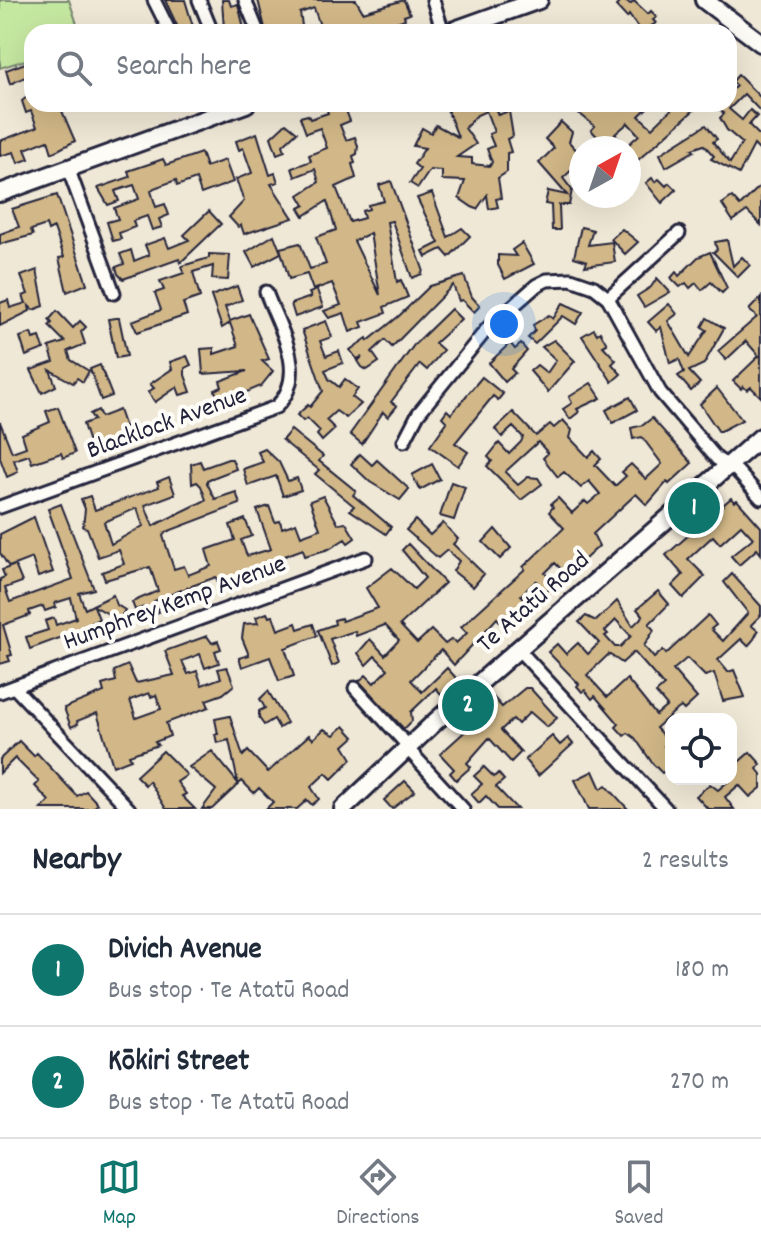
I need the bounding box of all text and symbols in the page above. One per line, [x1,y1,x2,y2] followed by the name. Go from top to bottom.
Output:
[24,24,737,112] search box
[52,46,96,90] icon: search
[116,47,252,90] text: Search here
[569,136,641,208] north arrow
[484,304,524,344] your location
[82,378,252,470] street label: Blacklock Avenue
[668,478,720,538] pin: 1
[469,543,599,663] street label: Te Atatū Road
[59,547,291,661] street label: Humphrey Kemp Avenue
[442,675,494,735] pin: 2
[665,713,737,785] map controls
[665,713,737,785] button: locate
[32,837,121,886] text: Nearby
[642,843,729,880] text: 2 results
[108,930,262,973] text: Divich Avenue
[55,952,61,989] text: 1
[675,952,729,989] text: 180 m
[108,973,350,1010] text: Bus stop · Te Atatū Road
[108,1042,249,1085] text: Kōkiri Street
[52,1064,64,1101] text: 2
[670,1064,729,1101] text: 270 m
[108,1085,350,1122] text: Bus stop · Te Atatū Road
[97,1155,141,1234] tab: Map
[336,1155,420,1234] tab: Directions
[614,1155,664,1234] tab: Saved

